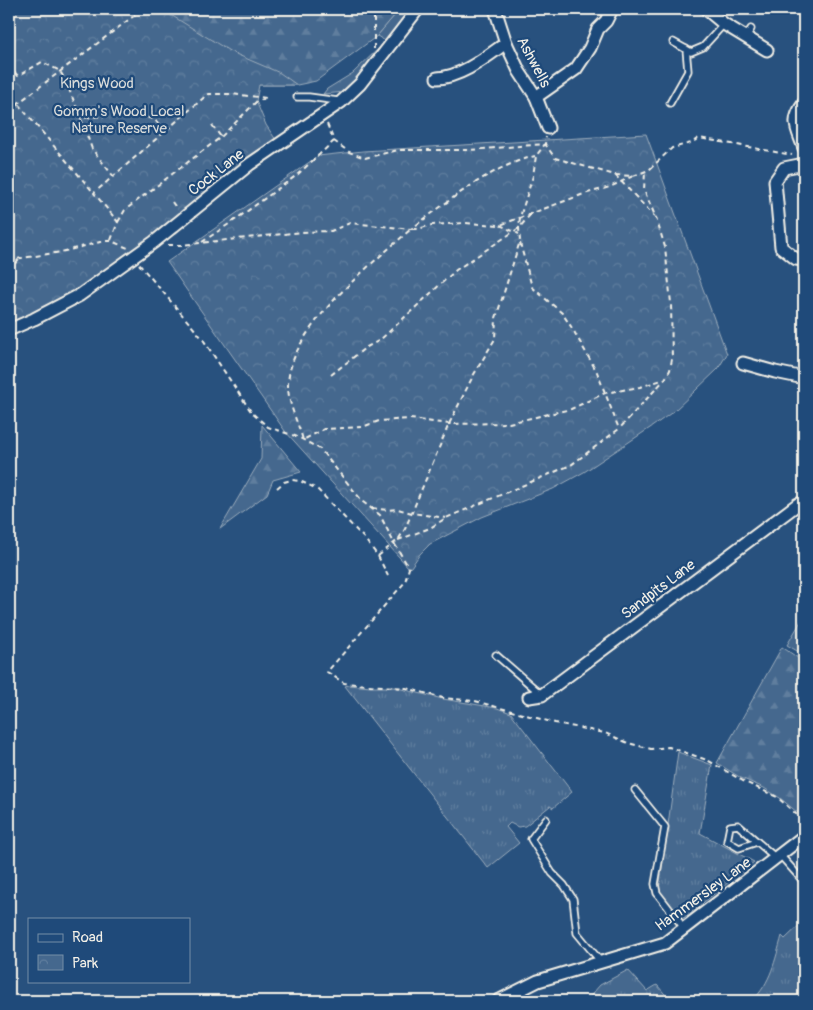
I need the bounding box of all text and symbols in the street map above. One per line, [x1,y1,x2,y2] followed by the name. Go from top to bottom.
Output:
[512,34,555,91] street label: Ashwells
[60,74,134,93] park label: Kings Wood
[53,102,185,138] park label: Gomm's Wood Local Nature Reserve
[185,144,248,200] street label: Cock Lane
[618,555,700,623] street label: Sandpits Lane
[652,853,756,936] street label: Hammersley Lane
[28,918,190,982] legend
[72,928,103,947] text: Road
[72,954,99,973] text: Park

